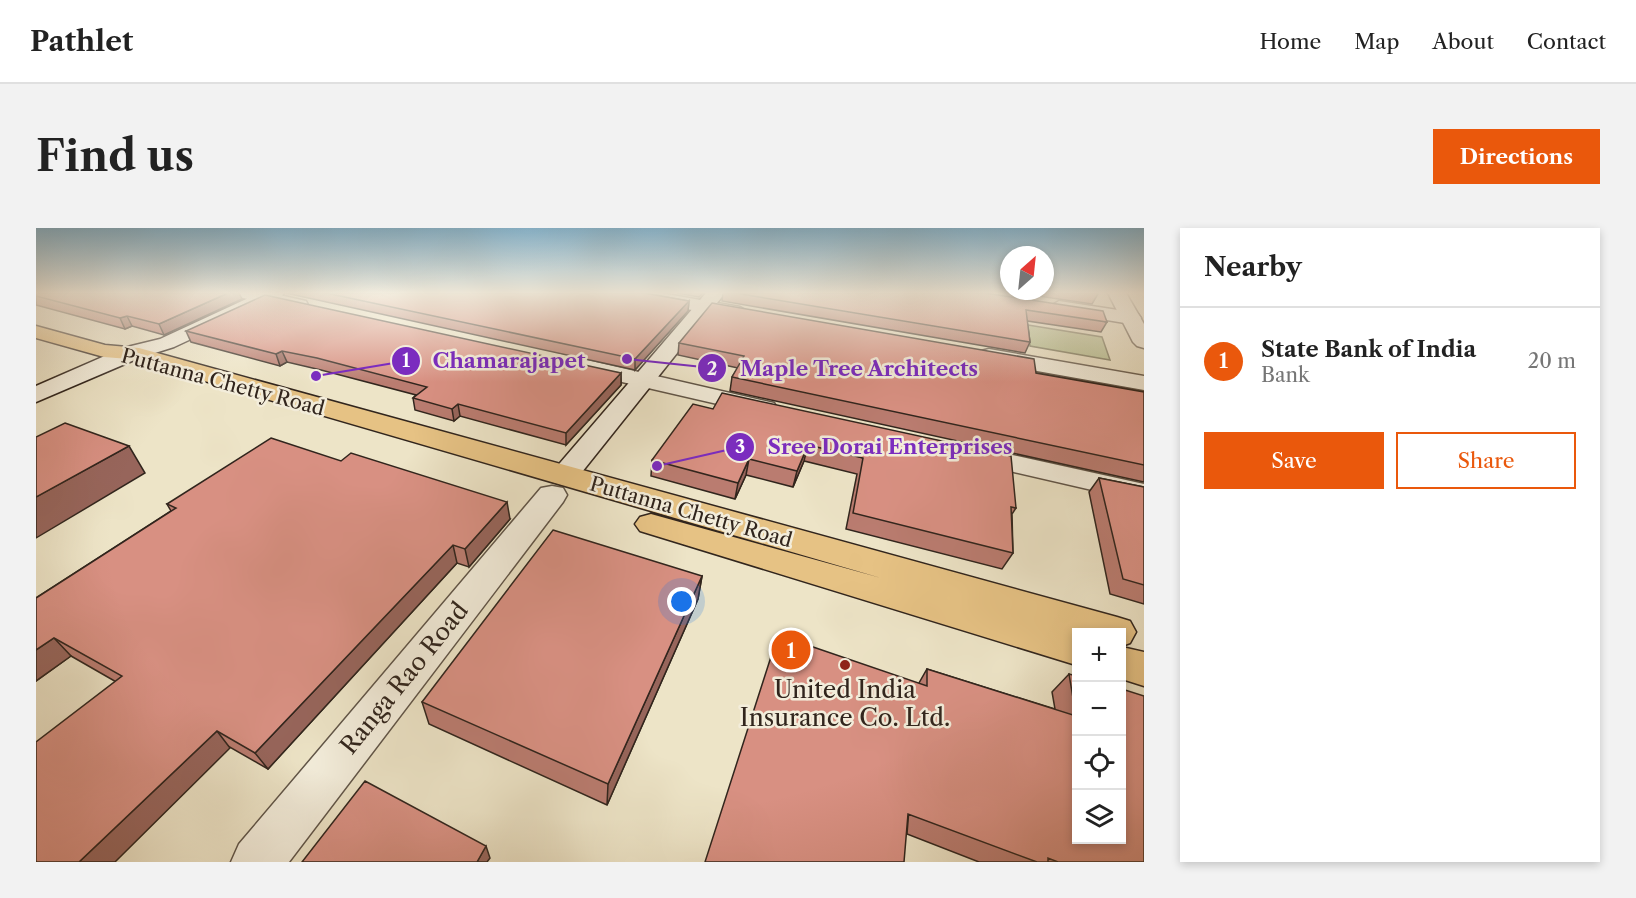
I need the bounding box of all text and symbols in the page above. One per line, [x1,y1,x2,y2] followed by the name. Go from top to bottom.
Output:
[30,24,133,58] text: Pathlet
[1260,29,1321,54] text: Home
[1354,29,1399,54] text: Map
[1432,29,1494,54] text: About
[1527,29,1606,54] text: Contact
[1433,129,1600,184] button: Directions
[36,130,194,182] text: Find us
[1000,246,1054,300] north arrow
[1204,251,1302,283] text: Nearby
[1261,336,1476,363] text: State Bank of India
[391,341,598,380] callout: Chamarajapet
[119,343,327,421] street label: Puttanna Chetty Road
[433,348,586,373] text: Chamarajapet
[697,349,991,388] callout: Maple Tree Architects
[1219,349,1228,373] text: 1
[1528,349,1576,373] text: 20 m
[402,350,410,372] text: 1
[740,356,978,381] text: Maple Tree Architects
[707,358,717,380] text: 2
[1261,363,1310,387] text: Bank
[725,427,1024,466] callout: Sree Dorai Enterprises
[1204,432,1384,489] button: Save
[1396,432,1576,489] button: Share
[767,434,1013,459] text: Sree Dorai Enterprises
[735,436,745,458] text: 3
[587,472,795,552] street label: Puttanna Chetty Road
[667,587,696,616] your location
[334,596,474,760] street label: Ranga Rao Road
[772,628,810,672] pin: 1
[1072,628,1126,844] map controls
[1072,628,1126,682] button: +
[838,658,852,672] marker: United India Insurance Co. Ltd.
[740,675,950,732] place label: United India Insurance Co. Ltd.
[1072,682,1126,736] button: −
[1072,736,1126,790] button: locate
[1072,790,1126,844] button: layers

